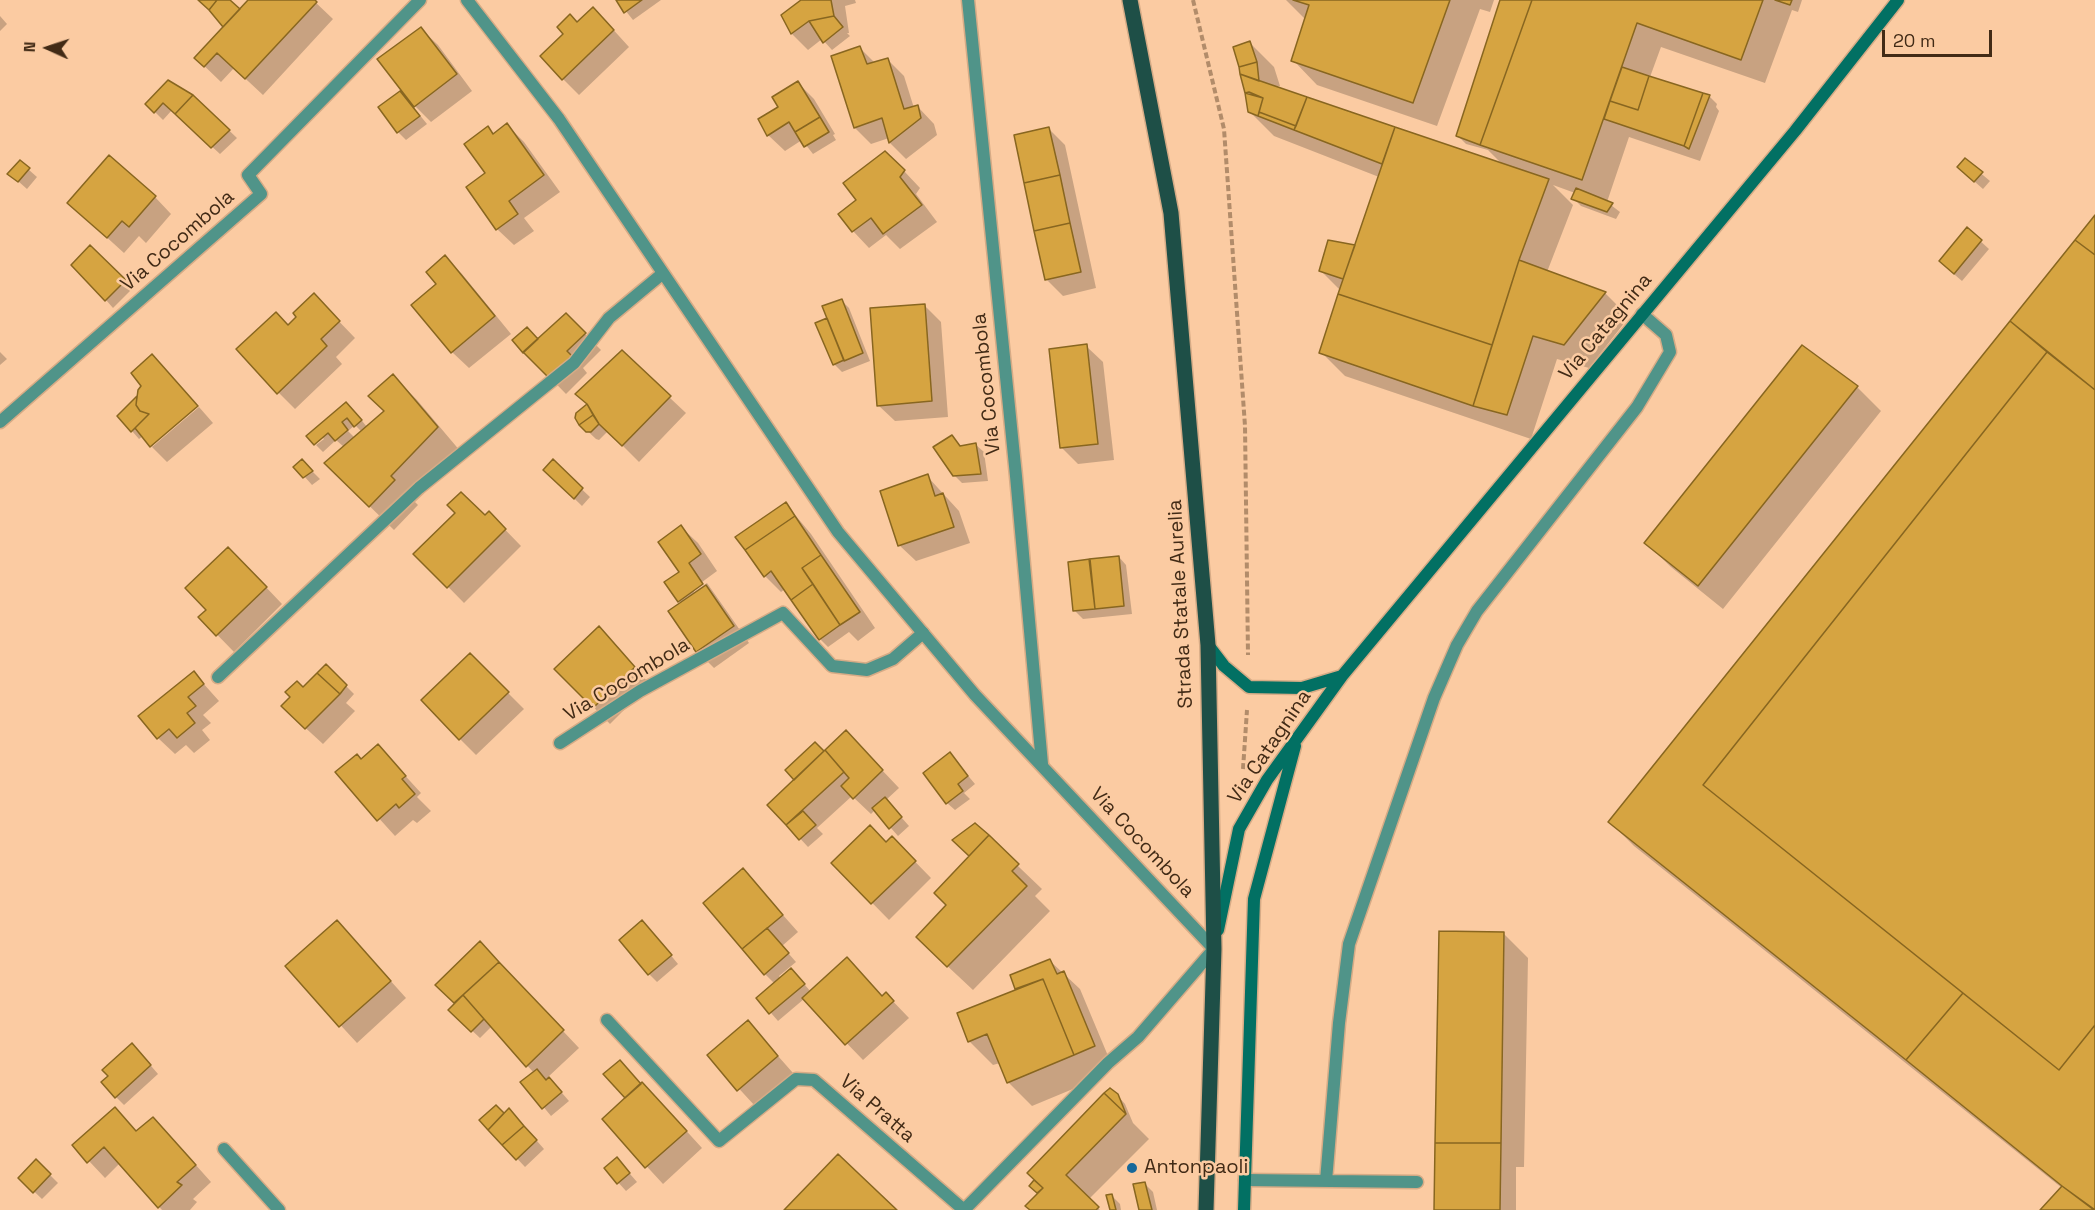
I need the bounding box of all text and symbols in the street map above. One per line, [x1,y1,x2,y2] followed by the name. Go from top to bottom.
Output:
[18,18,78,78] north arrow
[1885,18,1994,56] scale bar
[1893,29,1936,52] text: 20 m
[19,41,40,53] text: N
[116,185,240,297] street label: Via Cocombola
[1554,269,1658,385] street label: Via Catagnina
[968,312,1006,456] street label: Via Cocombola
[1164,499,1198,709] street label: Strada Statale Aurelia
[560,633,694,727] street label: Via Cocombola
[1223,686,1317,808] street label: Via Catagnina
[1085,783,1199,903] street label: Via Cocombola
[834,1070,920,1148] street label: Via Pratta
[1144,1156,1248,1180] place label: Antonpaoli
[1125,1161,1139,1175] marker: Antonpaoli

